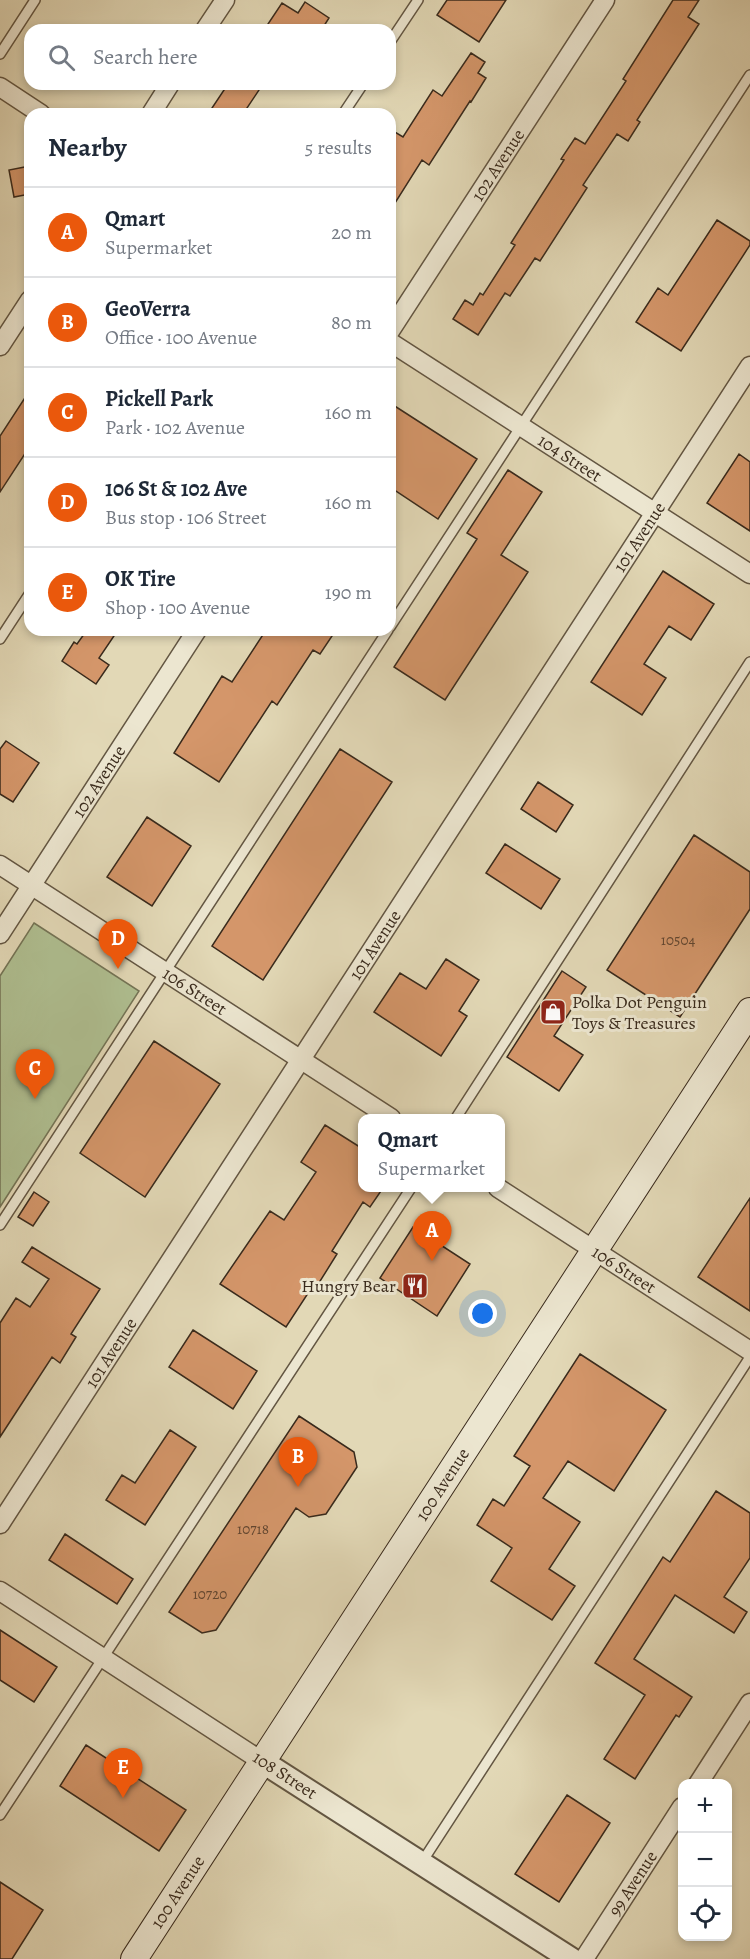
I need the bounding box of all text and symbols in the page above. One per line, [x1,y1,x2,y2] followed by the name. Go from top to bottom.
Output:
[24,24,396,90] search box
[45,41,78,74] icon: search
[93,42,198,72] text: Search here
[466,124,530,206] street label: 102 Avenue
[48,130,127,165] text: Nearby
[305,134,372,161] text: 5 results
[105,204,165,234] text: Qmart
[61,219,74,246] text: A
[331,219,372,246] text: 20 m
[105,234,212,261] text: Supermarket
[105,294,191,324] text: GeoVerra
[61,309,74,336] text: B
[331,309,372,336] text: 80 m
[105,324,257,351] text: Office · 100 Avenue
[105,384,213,414] text: Pickell Park
[61,399,74,426] text: C
[325,399,372,426] text: 160 m
[105,414,245,441] text: Park · 102 Avenue
[533,428,607,487] street label: 104 Street
[105,474,247,504] text: 106 St & 102 Ave
[61,489,74,516] text: D
[325,489,372,516] text: 160 m
[608,497,671,577] street label: 101 Avenue
[105,504,267,531] text: Bus stop · 106 Street
[105,564,176,594] text: OK Tire
[62,579,73,606] text: E
[325,579,372,606] text: 190 m
[105,594,250,621] text: Shop · 100 Avenue
[67,741,131,822] street label: 102 Avenue
[344,905,407,985] street label: 101 Avenue
[98,920,138,969] pin: D
[661,930,695,950] house number: 10504
[158,961,232,1021] street label: 106 Street
[572,990,707,1035] place label: Polka Dot Penguin Toys & Treasures
[538,997,568,1027] shop icon: Polka Dot Penguin Toys & Treasures
[15,1050,54,1099] pin: C
[358,1114,505,1192] popup
[378,1125,438,1155] text: Qmart
[378,1155,485,1182] text: Supermarket
[412,1212,452,1261] pin: A
[587,1240,661,1299] street label: 106 Street
[400,1271,430,1301] restaurant icon: Hungry Bear
[301,1274,396,1298] place label: Hungry Bear
[468,1299,497,1328] your location
[79,1313,142,1393] street label: 101 Avenue
[278,1438,318,1487] pin: B
[410,1443,475,1526] street label: 100 Avenue
[237,1519,269,1539] house number: 10718
[193,1584,227,1604] house number: 10720
[248,1745,322,1805] street label: 108 Street
[104,1748,142,1798] pin: E
[678,1779,732,1941] map controls
[678,1779,732,1833] button: +
[678,1833,732,1887] button: −
[603,1846,663,1921] street label: 99 Avenue
[145,1851,210,1933] street label: 100 Avenue
[678,1887,732,1941] button: locate

